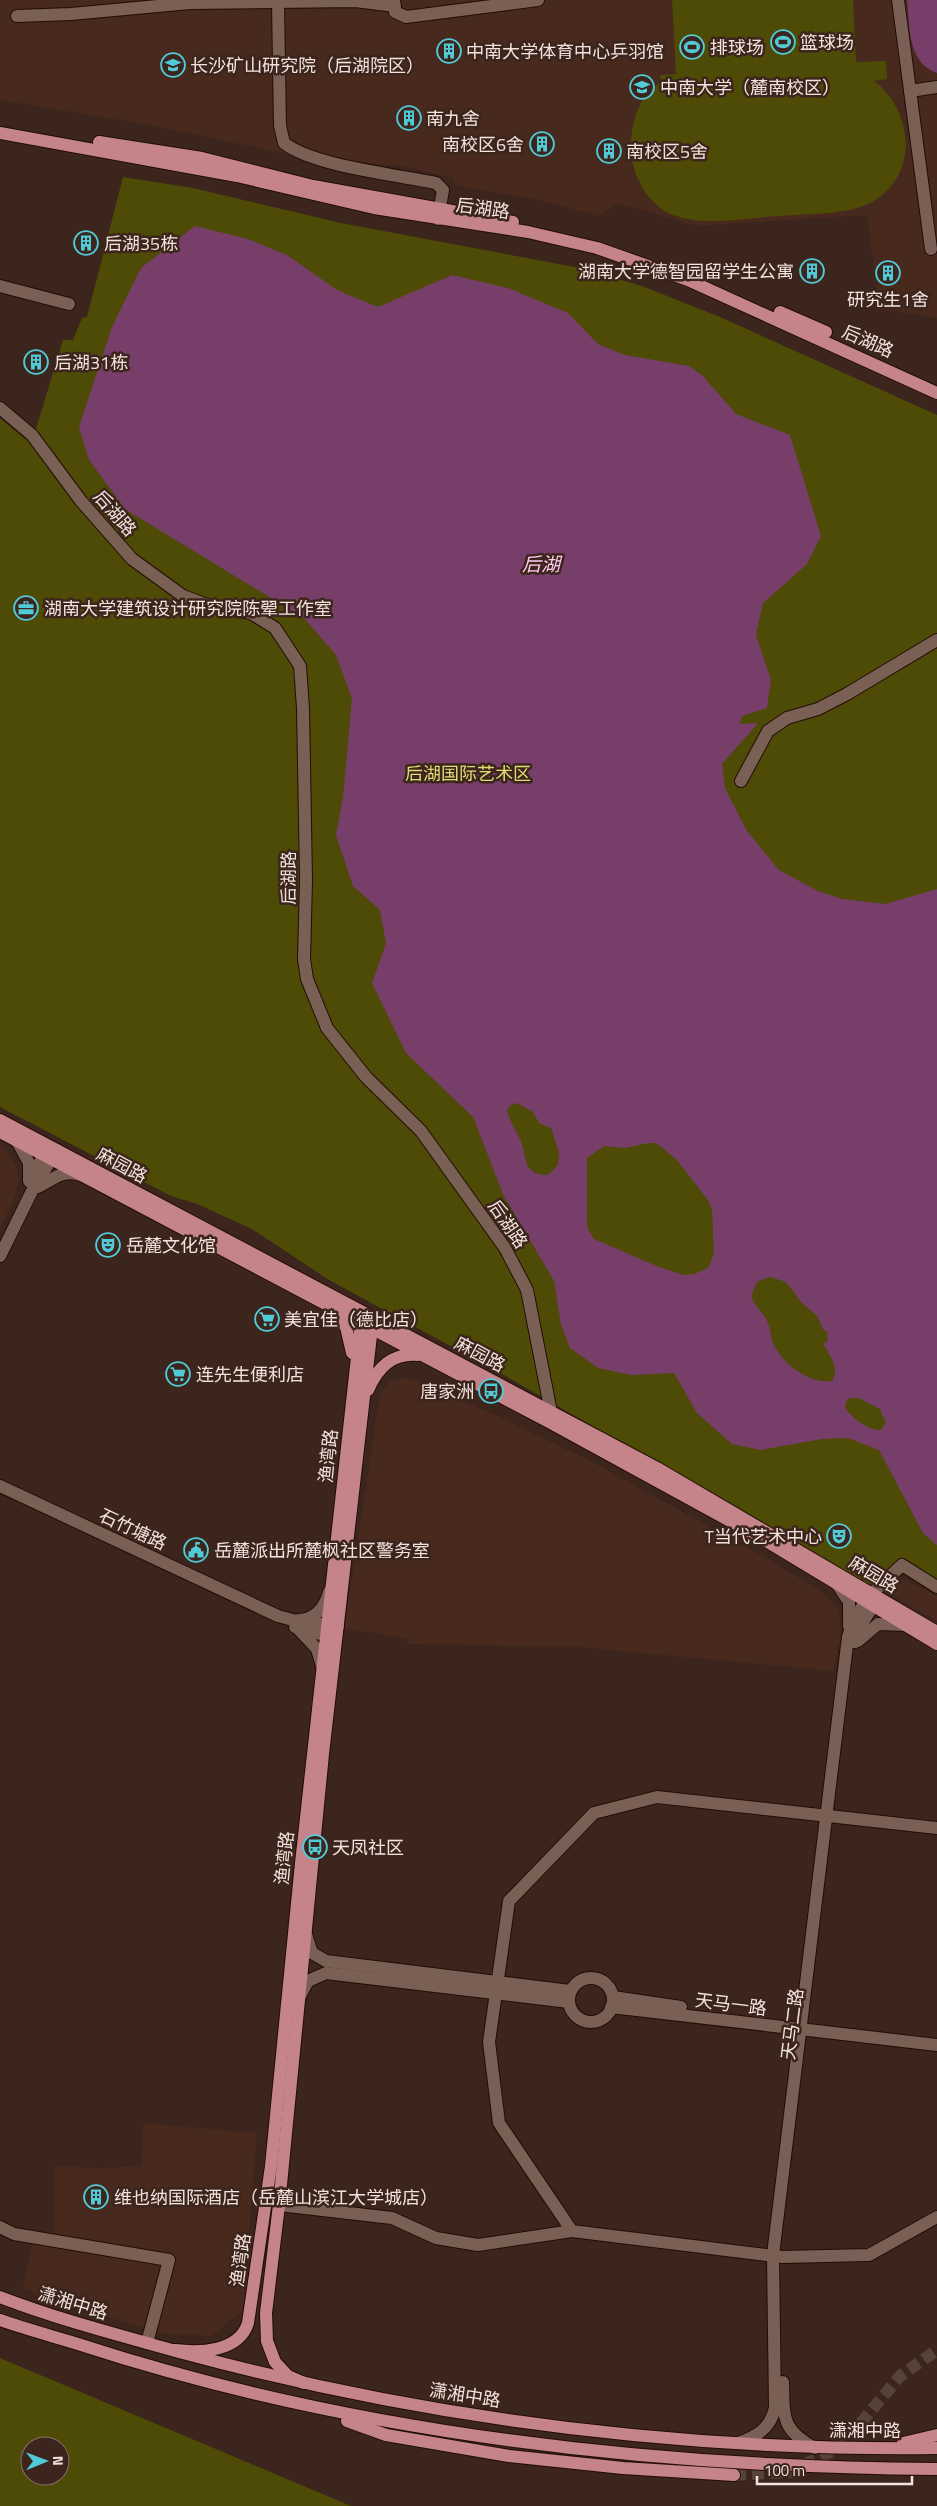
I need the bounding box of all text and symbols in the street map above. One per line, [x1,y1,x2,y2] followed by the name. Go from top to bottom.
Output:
[770,29,796,55] sports icon: 篮球场
[800,29,854,56] place label: 篮球场
[679,34,705,60] sports icon: 排球场
[710,34,764,61] place label: 排球场
[436,38,462,64] building icon: 中南大学体育中心乒羽馆
[466,38,664,65] place label: 中南大学体育中心乒羽馆
[160,52,186,78] school or university icon: 长沙矿山研究院（后湖院区）
[190,52,424,79] place label: 长沙矿山研究院（后湖院区）
[629,74,655,100] school or university icon: 中南大学（麓南校区）
[660,74,840,101] place label: 中南大学（麓南校区）
[396,105,422,131] building icon: 南九舍
[426,105,480,132] place label: 南九舍
[442,131,524,158] place label: 南校区6舍
[529,131,555,157] building icon: 南校区6舍
[596,138,622,164] building icon: 南校区5舍
[626,138,708,165] place label: 南校区5舍
[454,191,512,225] street label: 后湖路
[73,230,99,256] building icon: 后湖35栋
[104,230,178,257] place label: 后湖35栋
[578,258,794,285] place label: 湖南大学德智园留学生公寓
[799,258,825,284] building icon: 湖南大学德智园留学生公寓
[875,260,901,286] building icon: 研究生1舍
[847,286,929,313] place label: 研究生1舍
[838,318,898,364] street label: 后湖路
[23,349,49,375] building icon: 后湖31栋
[54,349,128,376] place label: 后湖31栋
[87,484,143,542] street label: 后湖路
[522,549,563,578] water label: 后湖
[13,595,39,621] office icon: 湖南大学建筑设计研究院陈翚工作室
[44,595,332,622] place label: 湖南大学建筑设计研究院陈翚工作室
[405,760,531,787] park label: 后湖国际艺术区
[275,851,302,905] street label: 后湖路
[92,1140,152,1190] street label: 麻园路
[482,1194,534,1254] street label: 后湖路
[95,1232,121,1258] theatre icon: 岳麓文化馆
[126,1232,216,1259] place label: 岳麓文化馆
[254,1306,280,1332] supermarket icon: 美宜佳（德比店）
[284,1306,428,1333] place label: 美宜佳（德比店）
[450,1329,510,1379] street label: 麻园路
[165,1361,191,1387] supermarket icon: 连先生便利店
[196,1361,304,1388] place label: 连先生便利店
[420,1378,474,1405] place label: 唐家洲
[478,1378,504,1404] bus stop icon: 唐家洲
[312,1428,344,1484] street label: 渔湾路
[95,1502,171,1556] street label: 石竹塘路
[705,1523,822,1550] place label: T当代艺术中心
[826,1523,852,1549] theatre icon: T当代艺术中心
[183,1537,209,1563] public building icon: 岳麓派出所麓枫社区警务室
[214,1537,430,1564] place label: 岳麓派出所麓枫社区警务室
[844,1549,904,1599] street label: 麻园路
[268,1830,300,1886] street label: 渔湾路
[302,1834,328,1860] bus stop icon: 天凤社区
[332,1834,404,1861] place label: 天凤社区
[694,1986,768,2022] street label: 天马一路
[774,1987,810,2061] street label: 天马二路
[83,2184,109,2210] building icon: 维也纳国际酒店（岳麓山滨江大学城店）
[114,2184,438,2211] place label: 维也纳国际酒店（岳麓山滨江大学城店）
[223,2231,257,2289] street label: 渔湾路
[35,2280,111,2326] street label: 潇湘中路
[427,2376,503,2414] street label: 潇湘中路
[829,2417,901,2444] street label: 潇湘中路
[20,2436,70,2486] north arrow
[757,2454,912,2486] scale bar
[48,2456,69,2466] text: N
[764,2459,805,2482] text: 100 m

